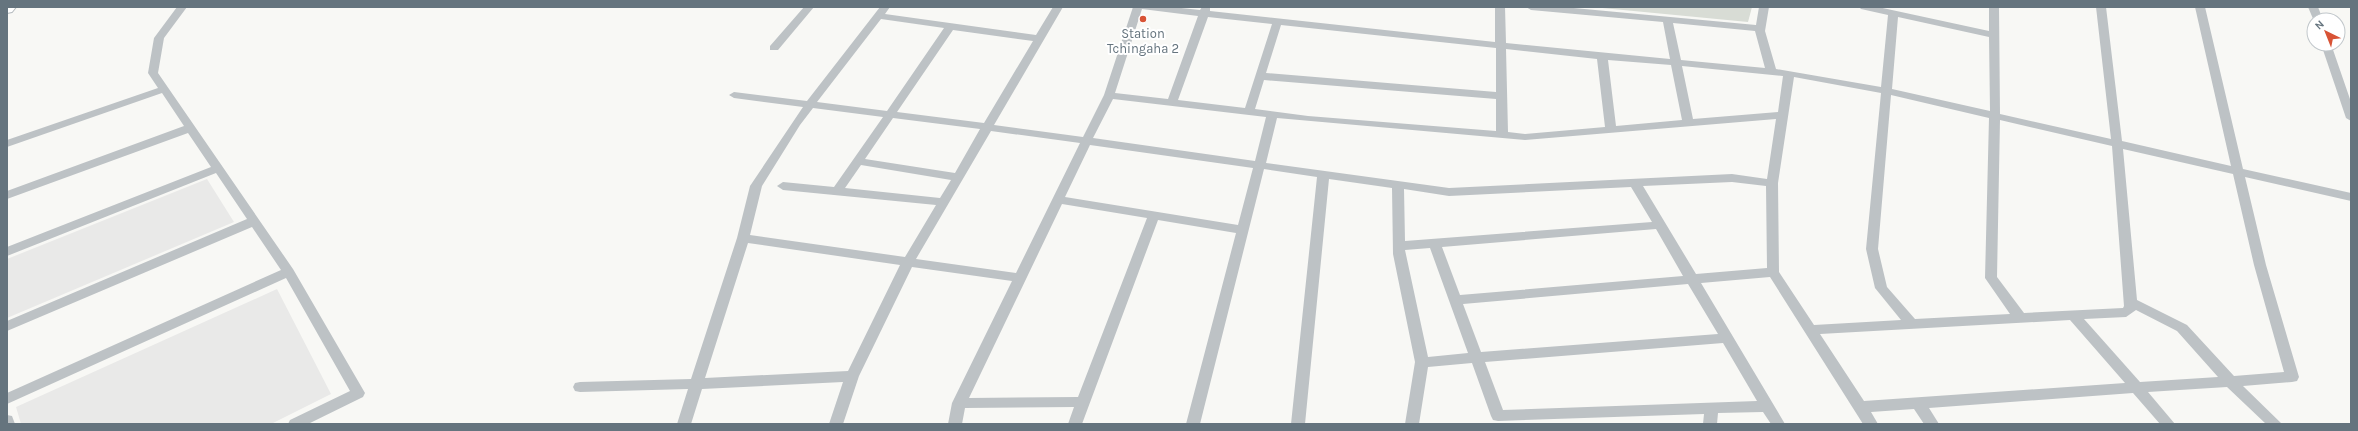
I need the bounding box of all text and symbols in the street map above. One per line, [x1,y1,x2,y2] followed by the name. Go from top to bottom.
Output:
[2306,12,2346,52] north arrow
[1138,14,1148,24] marker: Station Tchingaha 2
[2312,18,2327,32] text: N
[1107,26,1179,56] place label: Station Tchingaha 2

